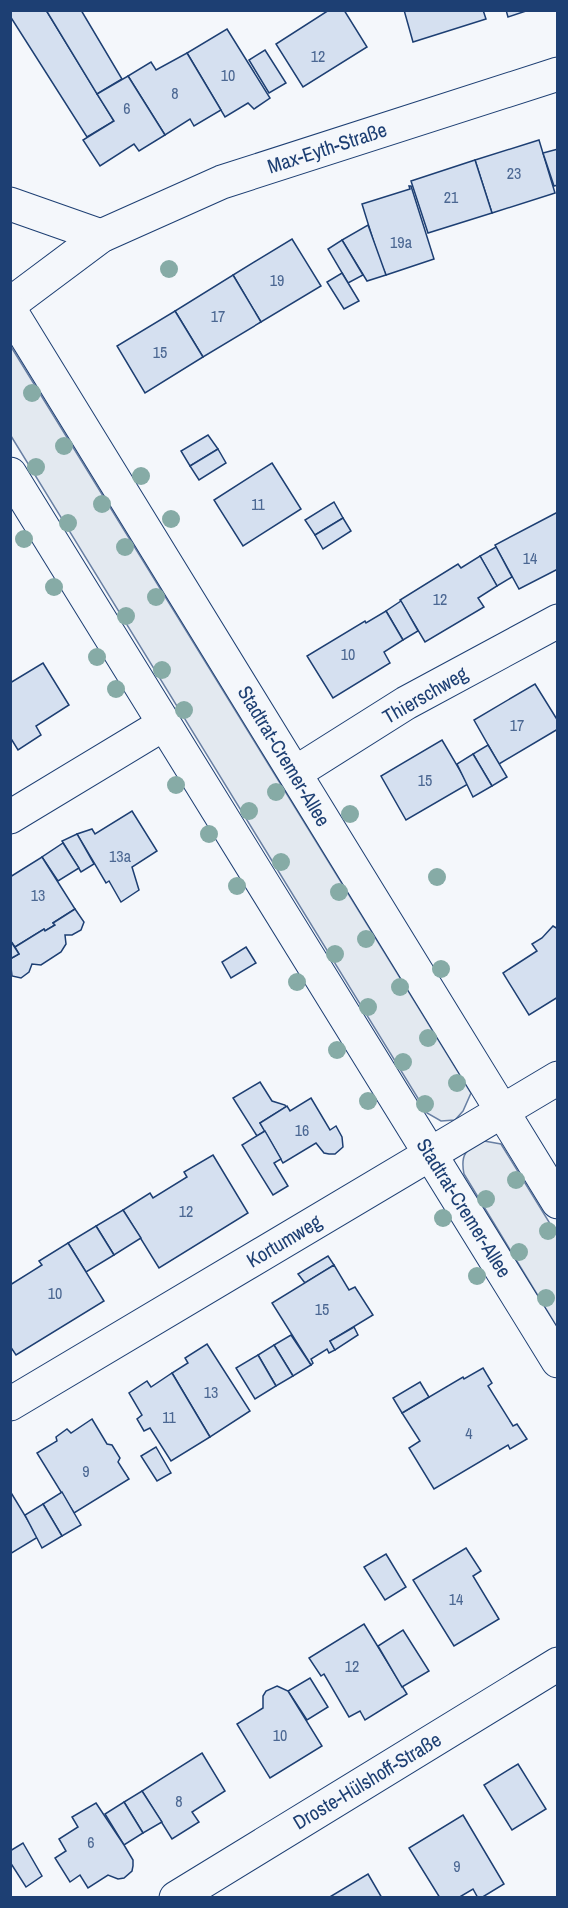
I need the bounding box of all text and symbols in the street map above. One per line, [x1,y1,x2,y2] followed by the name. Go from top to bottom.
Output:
[311,45,325,67] house number: 12
[221,64,235,86] house number: 10
[171,82,179,104] house number: 8
[123,97,131,119] house number: 6
[264,116,390,180] street label: Max-Eyth-Straße
[507,162,521,184] house number: 23
[444,186,459,208] house number: 21
[390,231,413,253] house number: 19a
[270,269,284,291] house number: 19
[211,305,225,327] house number: 17
[153,341,167,363] house number: 15
[251,493,266,515] house number: 11
[523,547,537,569] house number: 14
[433,588,447,610] house number: 12
[341,643,355,665] house number: 10
[377,659,472,730] street label: Thierschweg
[232,680,337,831] street label: Stadtrat-Cremer-Allee
[510,714,524,736] house number: 17
[418,769,432,791] house number: 15
[109,845,132,867] house number: 13a
[31,884,45,906] house number: 13
[295,1119,309,1141] house number: 16
[411,1133,518,1283] street label: Stadtrat-Cremer-Allee
[179,1200,193,1222] house number: 12
[241,1208,326,1274] street label: Kortumweg
[48,1282,62,1304] house number: 10
[315,1298,329,1320] house number: 15
[204,1381,218,1403] house number: 13
[162,1406,177,1428] house number: 11
[465,1422,473,1444] house number: 4
[82,1460,90,1482] house number: 9
[449,1588,463,1610] house number: 14
[345,1655,359,1677] house number: 12
[273,1724,287,1746] house number: 10
[288,1726,446,1835] street label: Droste-Hülshoff-Straße
[175,1790,183,1812] house number: 8
[87,1831,95,1853] house number: 6
[453,1855,461,1877] house number: 9

